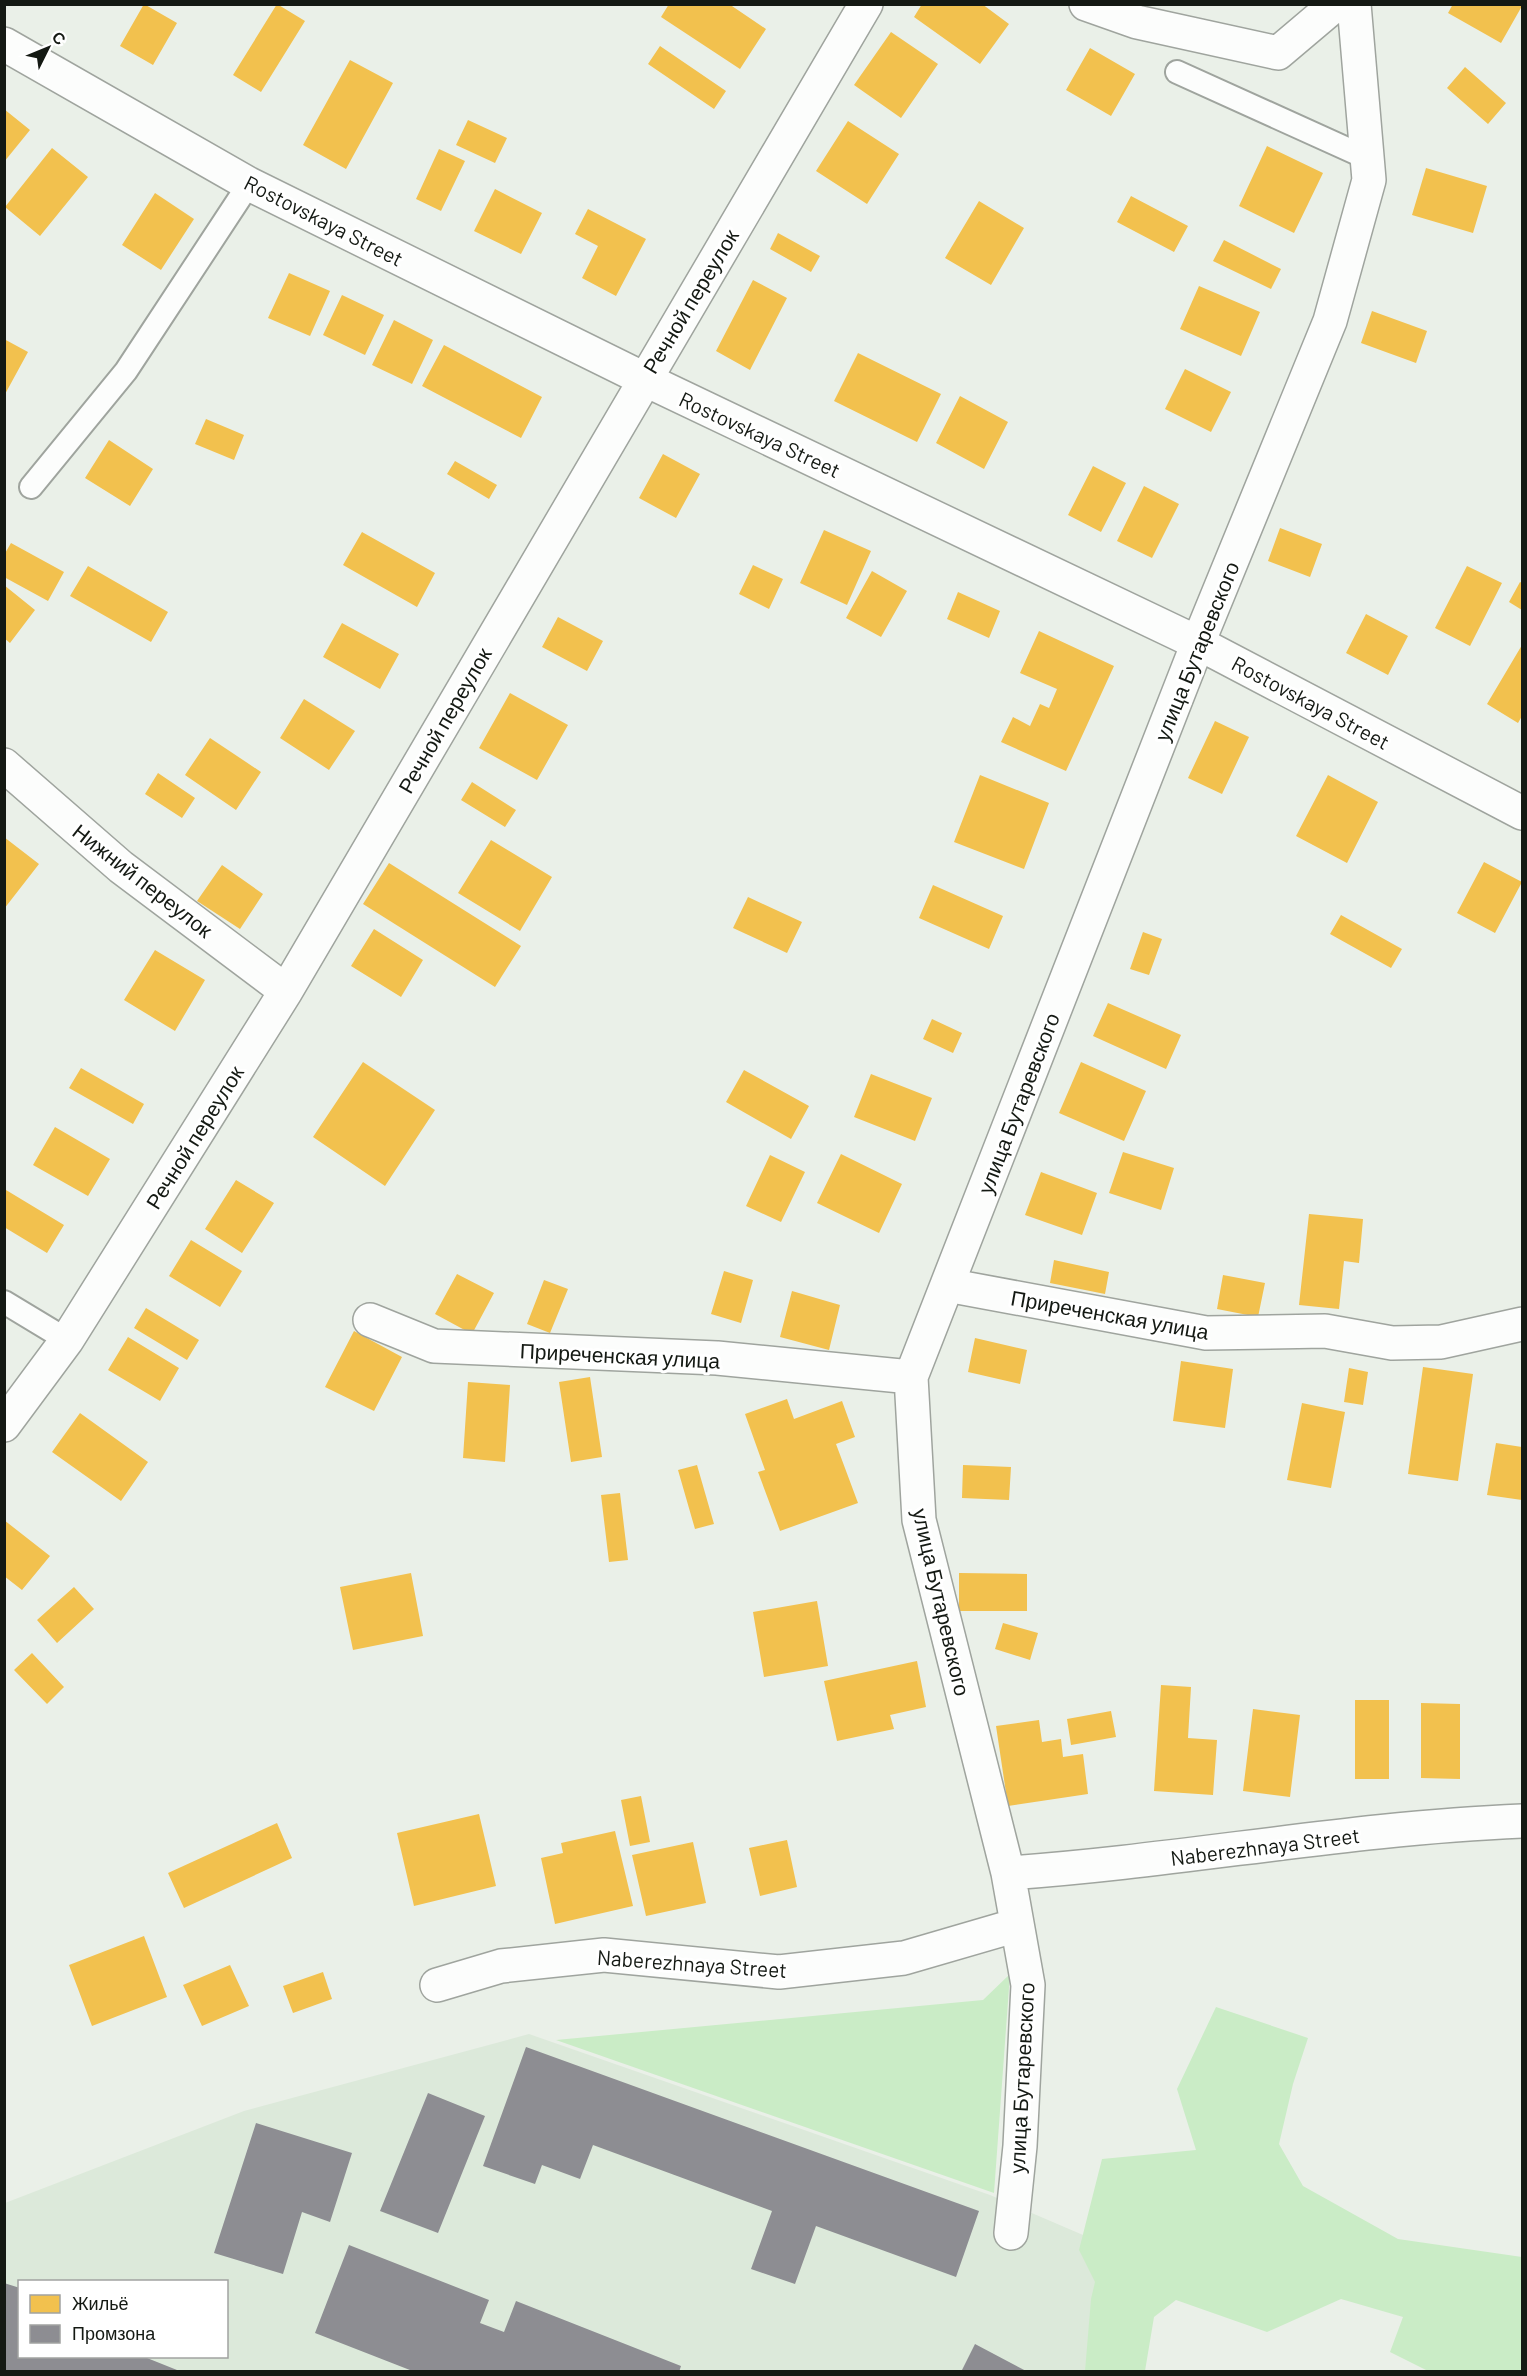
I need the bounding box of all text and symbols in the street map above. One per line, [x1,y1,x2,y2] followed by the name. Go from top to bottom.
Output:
[18,18,78,78] north arrow
[48,27,71,48] text: С
[240,169,408,271] street label: Rostovskaya Street
[637,224,743,378] street label: Речной переулок
[676,386,844,482] street label: Rostovskaya Street
[1149,558,1243,744] street label: улица Бутаревского
[392,642,496,797] street label: Речной переулок
[1228,650,1394,754] street label: Rostovskaya Street
[68,818,218,943] street label: Нижний переулок
[972,1009,1064,1197] street label: улица Бутаревского
[140,1060,248,1213] street label: Речной переулок
[1009,1284,1211,1344] street label: Приреченская улица
[519,1337,721,1373] street label: Приреченская улица
[908,1506,976,1698] street label: улица Бутаревского
[1169,1822,1361,1870] street label: Naberezhnaya Street
[596,1944,788,1982] street label: Naberezhnaya Street
[1004,1982,1038,2174] street label: улица Бутаревского
[18,2280,228,2358] legend
[72,2292,129,2314] text: Жильё
[72,2322,156,2344] text: Промзона

